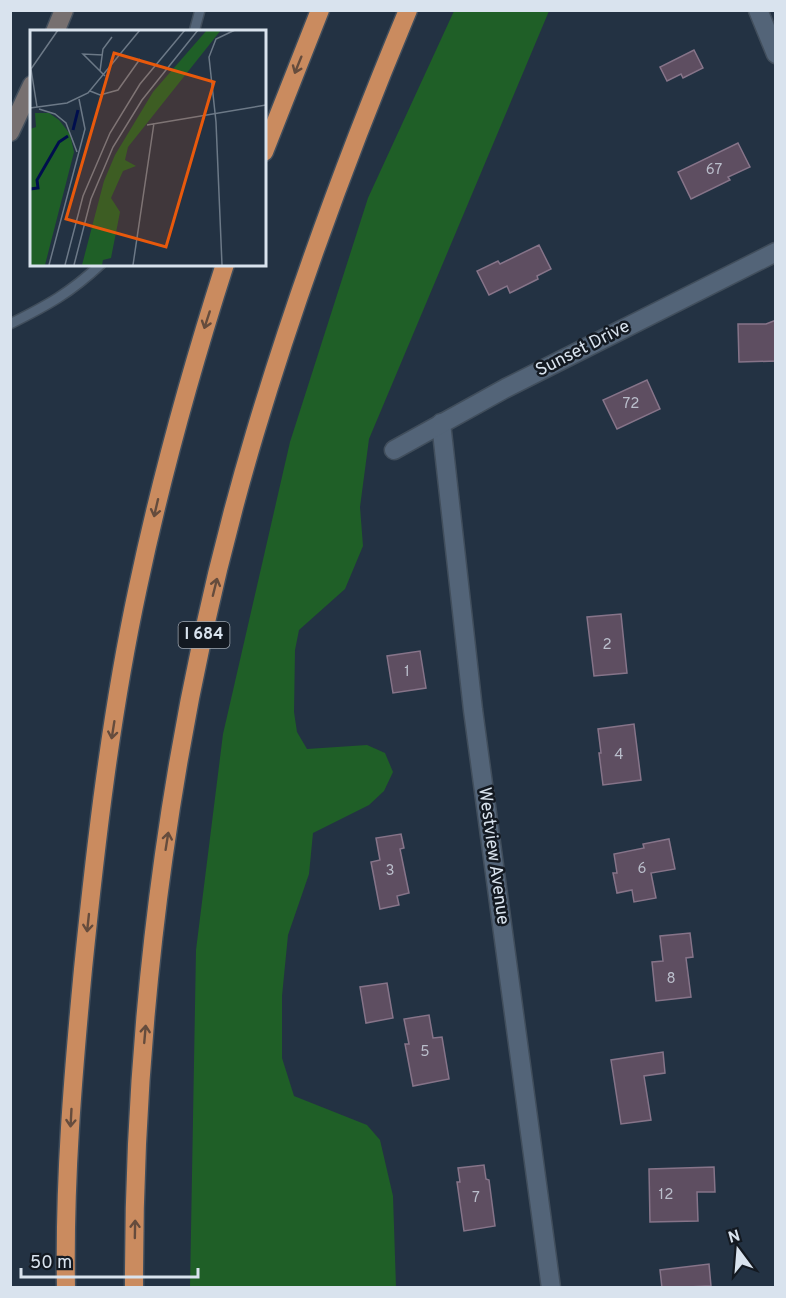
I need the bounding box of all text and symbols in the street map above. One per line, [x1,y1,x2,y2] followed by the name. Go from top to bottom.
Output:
[30,30,266,266] inset map
[292,55,303,74] one-way arrow
[706,161,722,180] house number: 67
[201,310,212,329] one-way arrow
[532,315,634,383] street label: Sunset Drive
[623,395,639,414] house number: 72
[150,498,162,517] one-way arrow
[209,578,221,597] one-way arrow
[178,622,230,648] road number: I 684
[602,636,612,655] house number: 2
[404,663,410,682] house number: 1
[107,720,118,739] one-way arrow
[614,746,624,765] house number: 4
[472,786,514,926] street label: Westview Avenue
[161,831,172,851] one-way arrow
[638,860,647,879] house number: 6
[385,862,395,881] house number: 3
[82,913,93,933] one-way arrow
[666,970,676,989] house number: 8
[139,1025,150,1045] one-way arrow
[420,1043,430,1062] house number: 5
[66,1107,77,1127] one-way arrow
[659,1186,673,1205] house number: 12
[472,1189,480,1208] house number: 7
[130,1220,141,1240] one-way arrow
[708,1220,768,1280] north arrow
[726,1226,743,1249] text: N
[21,1241,198,1279] scale bar
[30,1252,72,1275] text: 50 m

